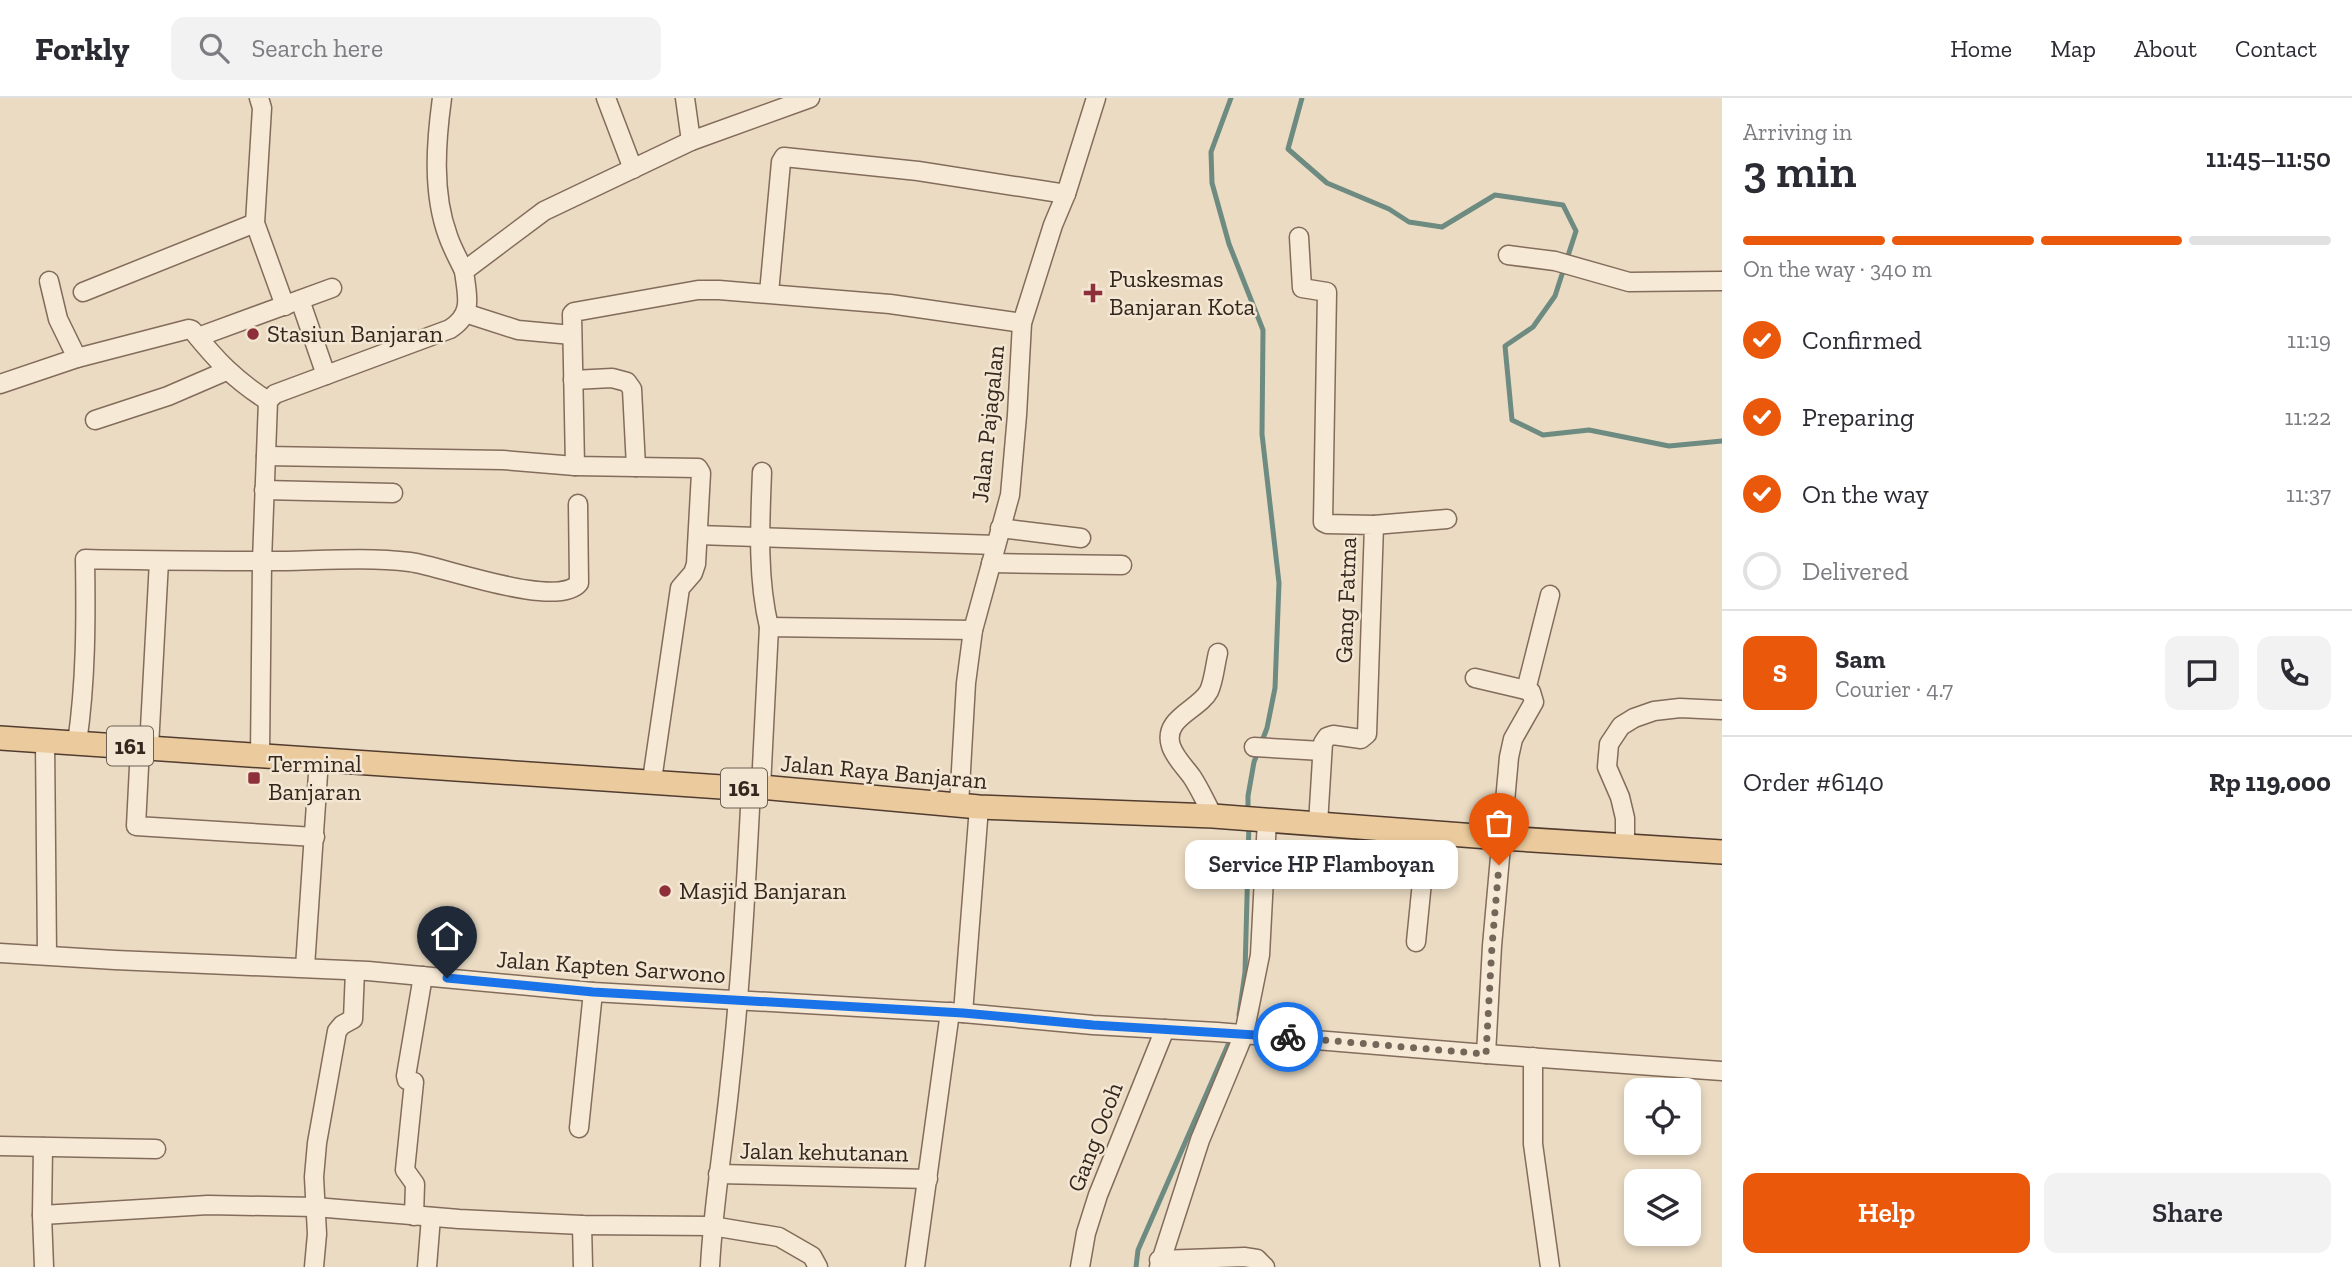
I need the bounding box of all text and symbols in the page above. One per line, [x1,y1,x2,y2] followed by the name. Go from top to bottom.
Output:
[171,17,661,80] search box
[35,29,129,68] text: Forkly
[195,29,233,67] icon: search
[251,32,383,64] text: Search here
[1950,34,2012,63] text: Home
[2050,34,2096,63] text: Map
[2134,34,2197,63] text: About
[2235,34,2317,63] text: Contact
[1743,118,1852,146] text: Arriving in
[2206,142,2331,174] text: 11:45–11:50
[1743,144,1856,199] text: 3 min
[1743,255,1932,283] text: On the way · 340 m
[1109,264,1255,321] place label: Puskesmas Banjaran Kota
[1083,283,1103,303] marker: Puskesmas Banjaran Kota
[267,319,443,348] place label: Stasiun Banjaran
[1743,321,1781,359] icon: check
[1802,324,1922,356] text: Confirmed
[245,326,261,342] marker: Stasiun Banjaran
[2287,326,2331,354] text: 11:19
[965,343,1010,504] street label: Jalan Pajagalan
[1743,398,1781,436] icon: check
[1802,401,1914,433] text: Preparing
[2284,403,2331,431] text: 11:22
[1743,475,1781,513] icon: check
[1802,478,1929,510] text: On the way
[2286,480,2331,508] text: 11:37
[1329,536,1362,664] street label: Gang Fatma
[1802,555,1909,587] text: Delivered
[2165,636,2239,710] button: chat
[2257,636,2331,710] button: phone
[1835,643,1885,675] text: Sam
[1773,657,1787,689] text: S
[1835,675,1953,703] text: Courier · 4.7
[107,726,153,766] road number: 161
[780,748,989,795] street label: Jalan Raya Banjaran
[268,749,362,806] place label: Terminal Banjaran
[1743,766,1884,798] text: Order #6140
[2209,766,2331,798] text: Rp 119,000
[721,768,767,808] road number: 161
[246,770,262,786] marker: Terminal Banjaran
[1469,793,1529,865] pin
[1480,804,1518,842] icon: bag
[1184,840,1457,890] callout: Service HP Flamboyan
[1209,850,1434,878] text: Service HP Flamboyan
[679,876,847,905] place label: Masjid Banjaran
[657,883,673,899] marker: Masjid Banjaran
[417,906,477,978] pin
[428,917,466,955] icon: home
[495,944,727,989] street label: Jalan Kapten Sarwono
[1253,1002,1323,1072] courier
[1269,1018,1307,1056] icon: bike
[1060,1077,1129,1196] street label: Gang Ocoh
[1624,1078,1701,1246] map controls
[1624,1078,1701,1155] button: locate
[739,1136,909,1167] street label: Jalan kehutanan
[1624,1169,1701,1246] button: layers
[1743,1173,2030,1253] button: Help
[2044,1173,2331,1253] button: Share

